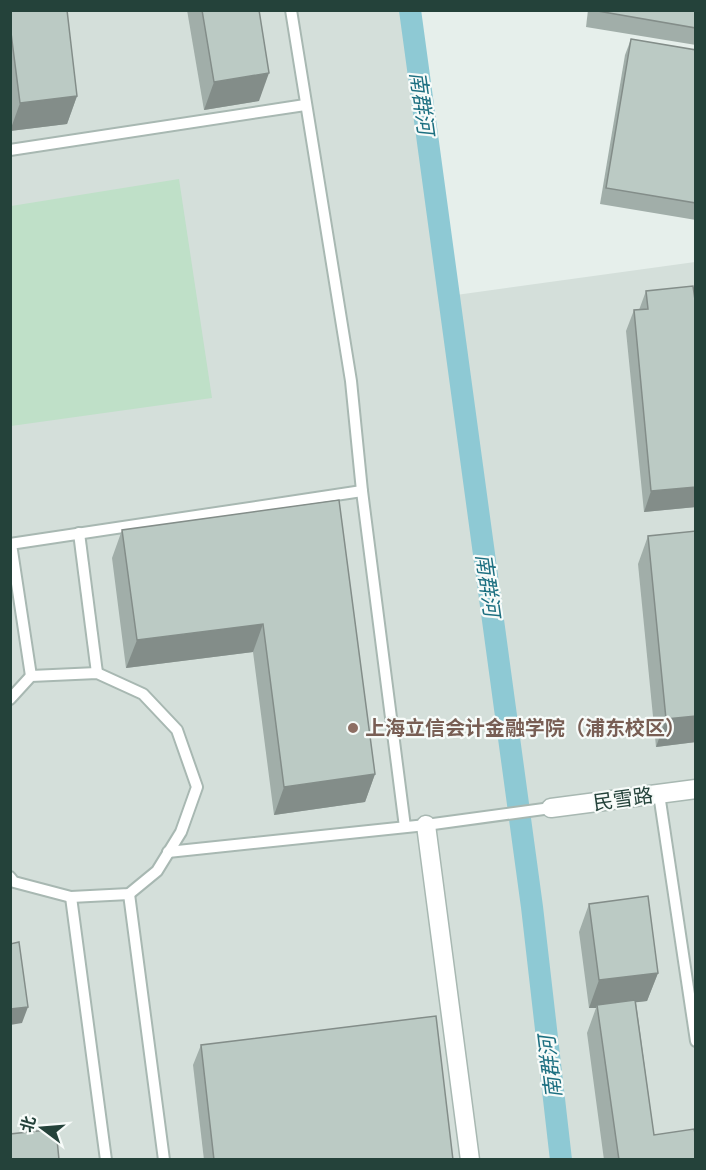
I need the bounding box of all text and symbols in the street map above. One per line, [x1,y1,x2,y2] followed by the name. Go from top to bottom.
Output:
[405,70,439,140] water label: 南群河
[471,552,505,622] water label: 南群河
[365,716,685,740] place label: 上海立信会计金融学院（浦东校区）
[346,721,360,735] marker: 上海立信会计金融学院（浦东校区）
[592,783,654,815] street label: 民雪路
[533,1030,566,1100] water label: 南群河
[12,1098,72,1158] north arrow
[16,1113,39,1134] text: 北

